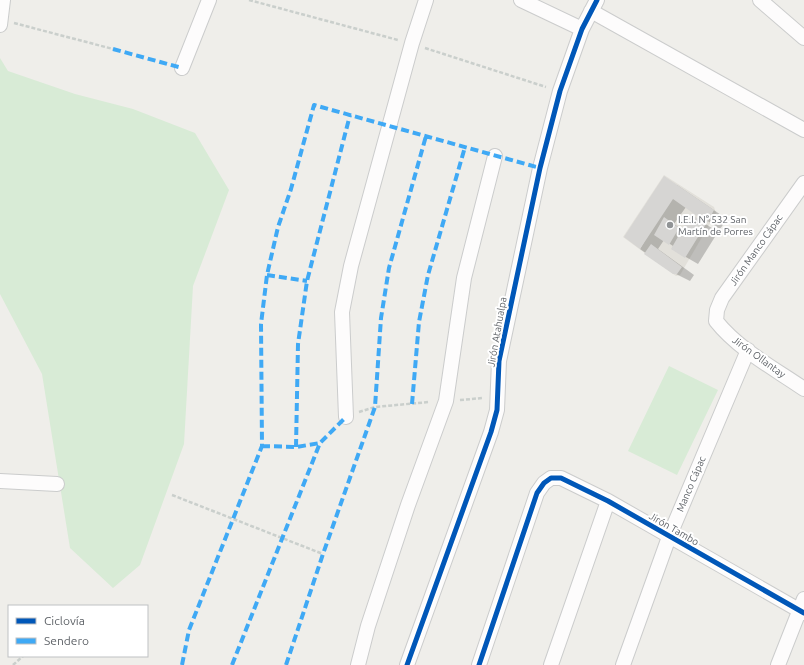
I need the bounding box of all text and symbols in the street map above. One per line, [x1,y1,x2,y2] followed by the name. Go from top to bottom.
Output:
[727,212,785,288] street label: Jirón Manco Cápac
[678,214,753,237] place label: I.E.I. N° 532 San Martín de Porres
[665,220,675,230] marker: I.E.I. N° 532 San Martín de Porres
[485,296,509,368] street label: Jirón Atahualpa
[730,334,788,380] street label: Jirón Ollantay
[674,454,708,513] street label: Manco Cápac
[647,510,701,548] street label: Jirón Tambo
[8,605,148,657] legend
[44,614,85,627] text: Ciclovía
[44,634,89,647] text: Sendero

